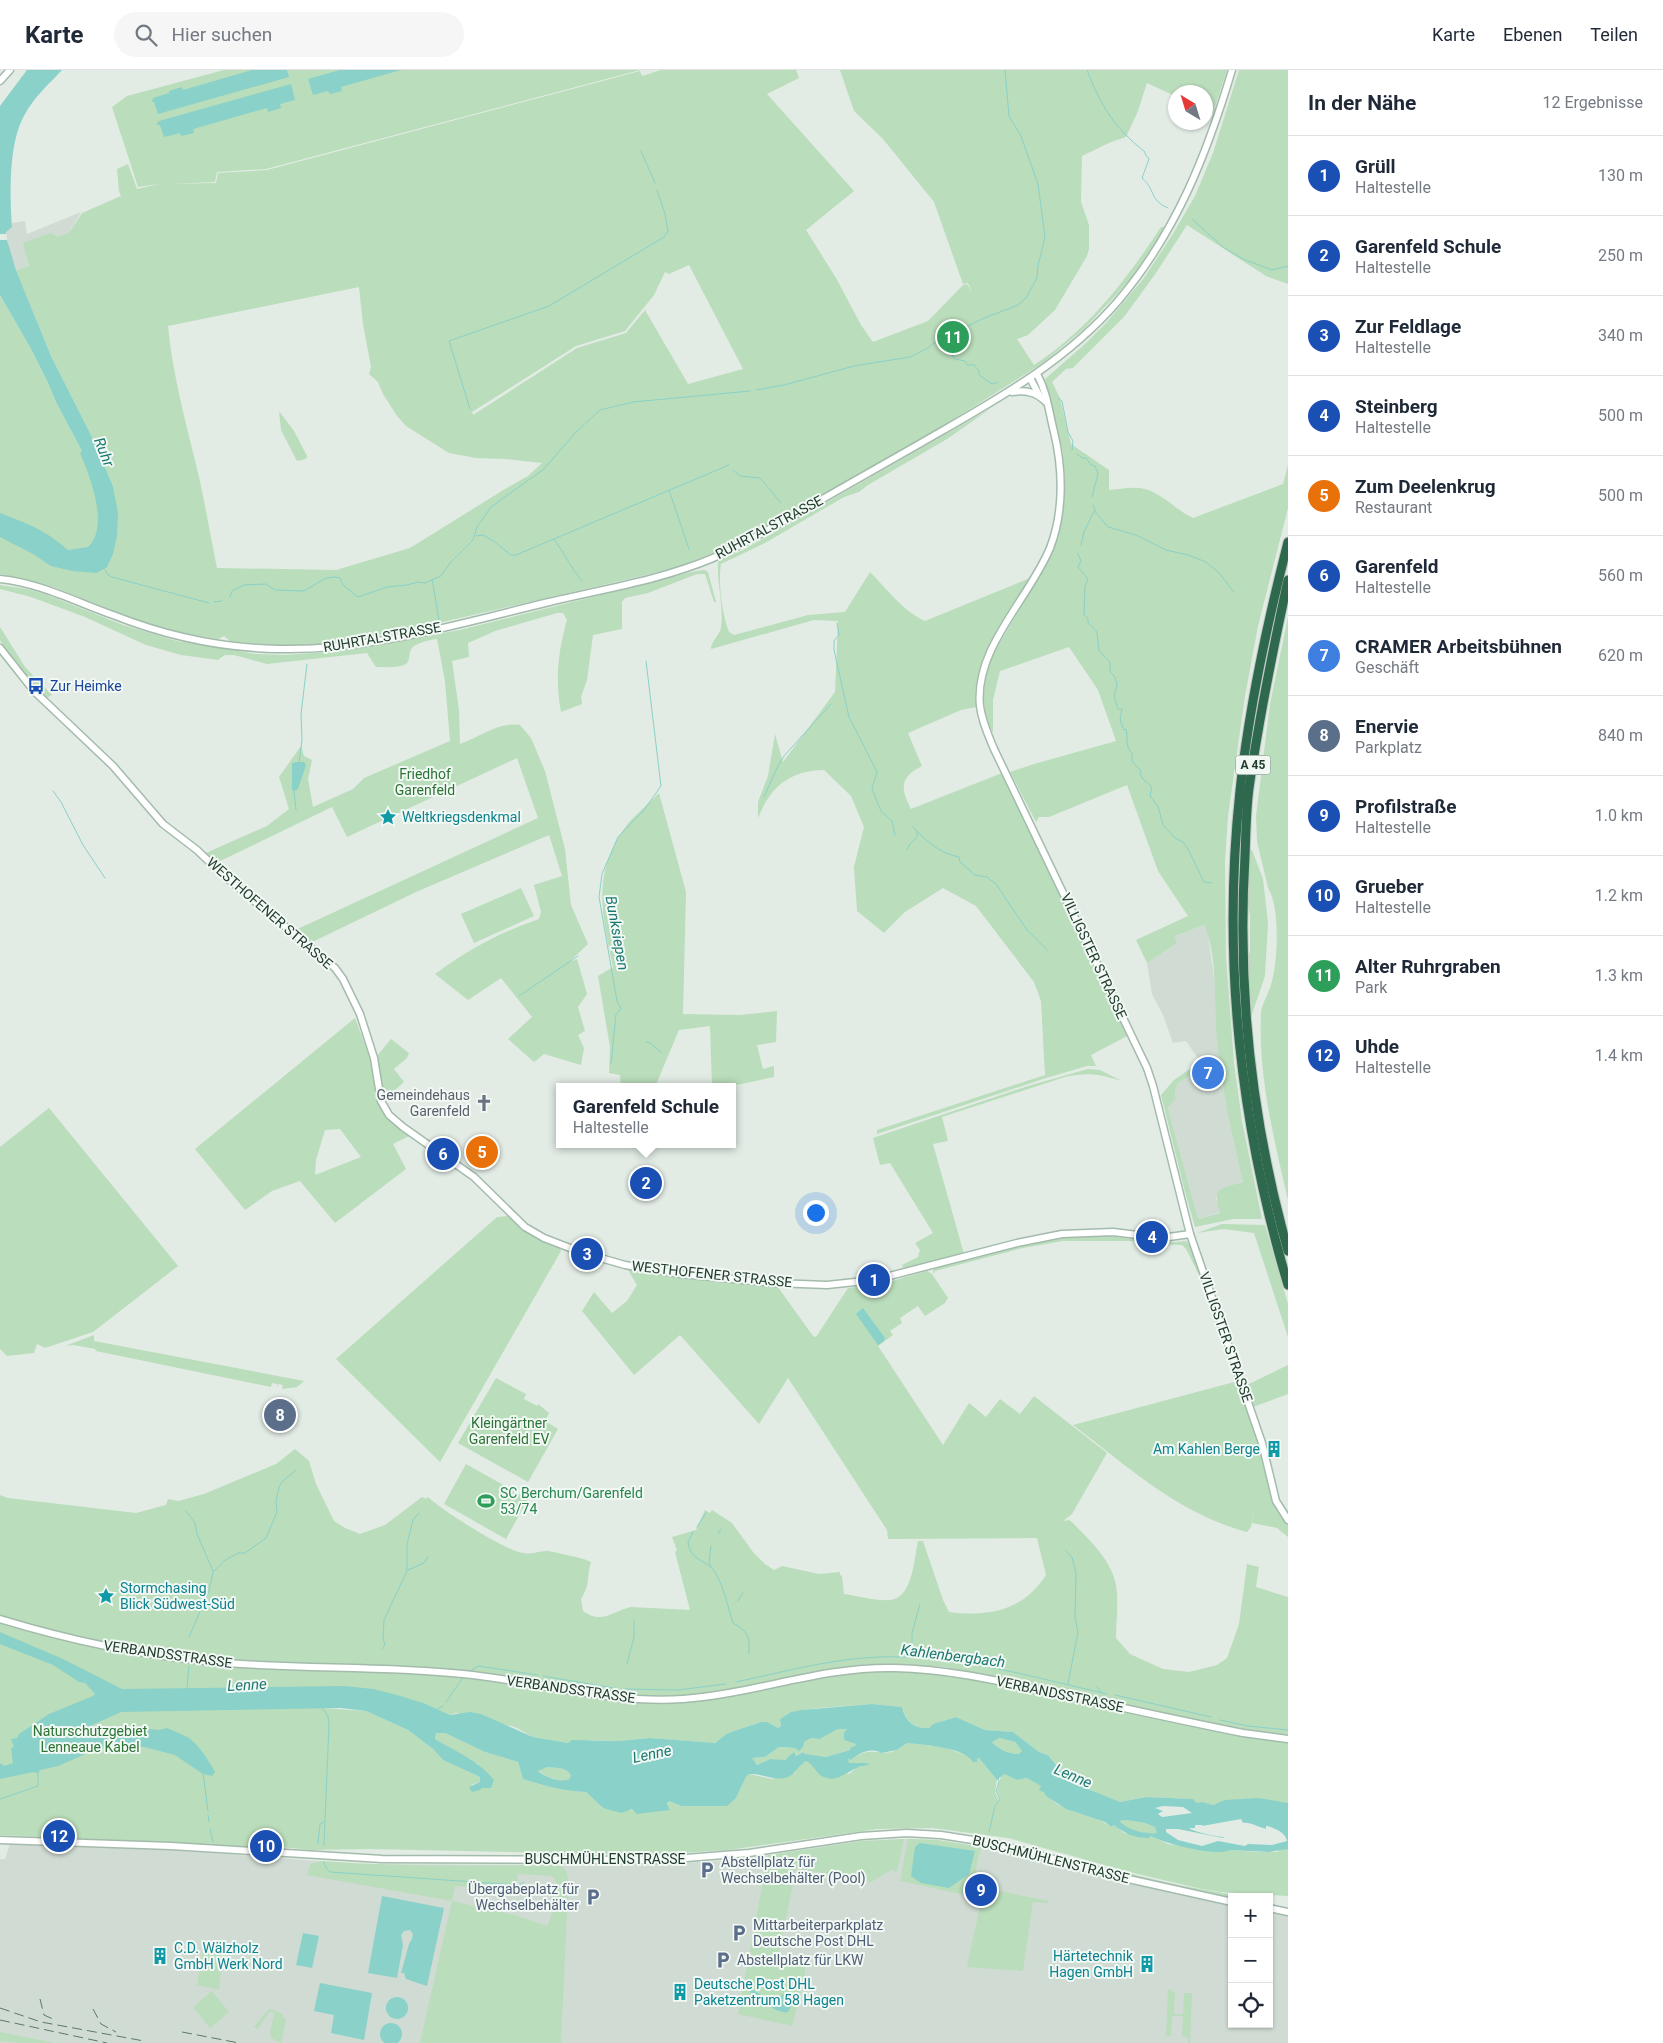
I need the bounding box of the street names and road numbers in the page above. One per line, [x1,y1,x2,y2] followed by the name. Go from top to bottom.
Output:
[713,492,825,562] street label: RUHRTALSTRASSE
[322,619,442,655] street label: RUHRTALSTRASSE
[1236,756,1270,774] road number: A 45
[204,854,336,972] street label: WESTHOFENER STRASSE
[1058,891,1130,1021] street label: VILLIGSTER STRASSE
[631,1258,793,1290] street label: WESTHOFENER STRASSE
[1196,1270,1256,1404] street label: VILLIGSTER STRASSE
[103,1637,233,1671] street label: VERBANDSSTRASSE
[506,1672,636,1706] street label: VERBANDSSTRASSE
[995,1673,1125,1715] street label: VERBANDSSTRASSE
[971,1832,1131,1886] street label: BUSCHMÜHLENSTRASSE
[525,1851,686,1867] street label: BUSCHMÜHLENSTRASSE

